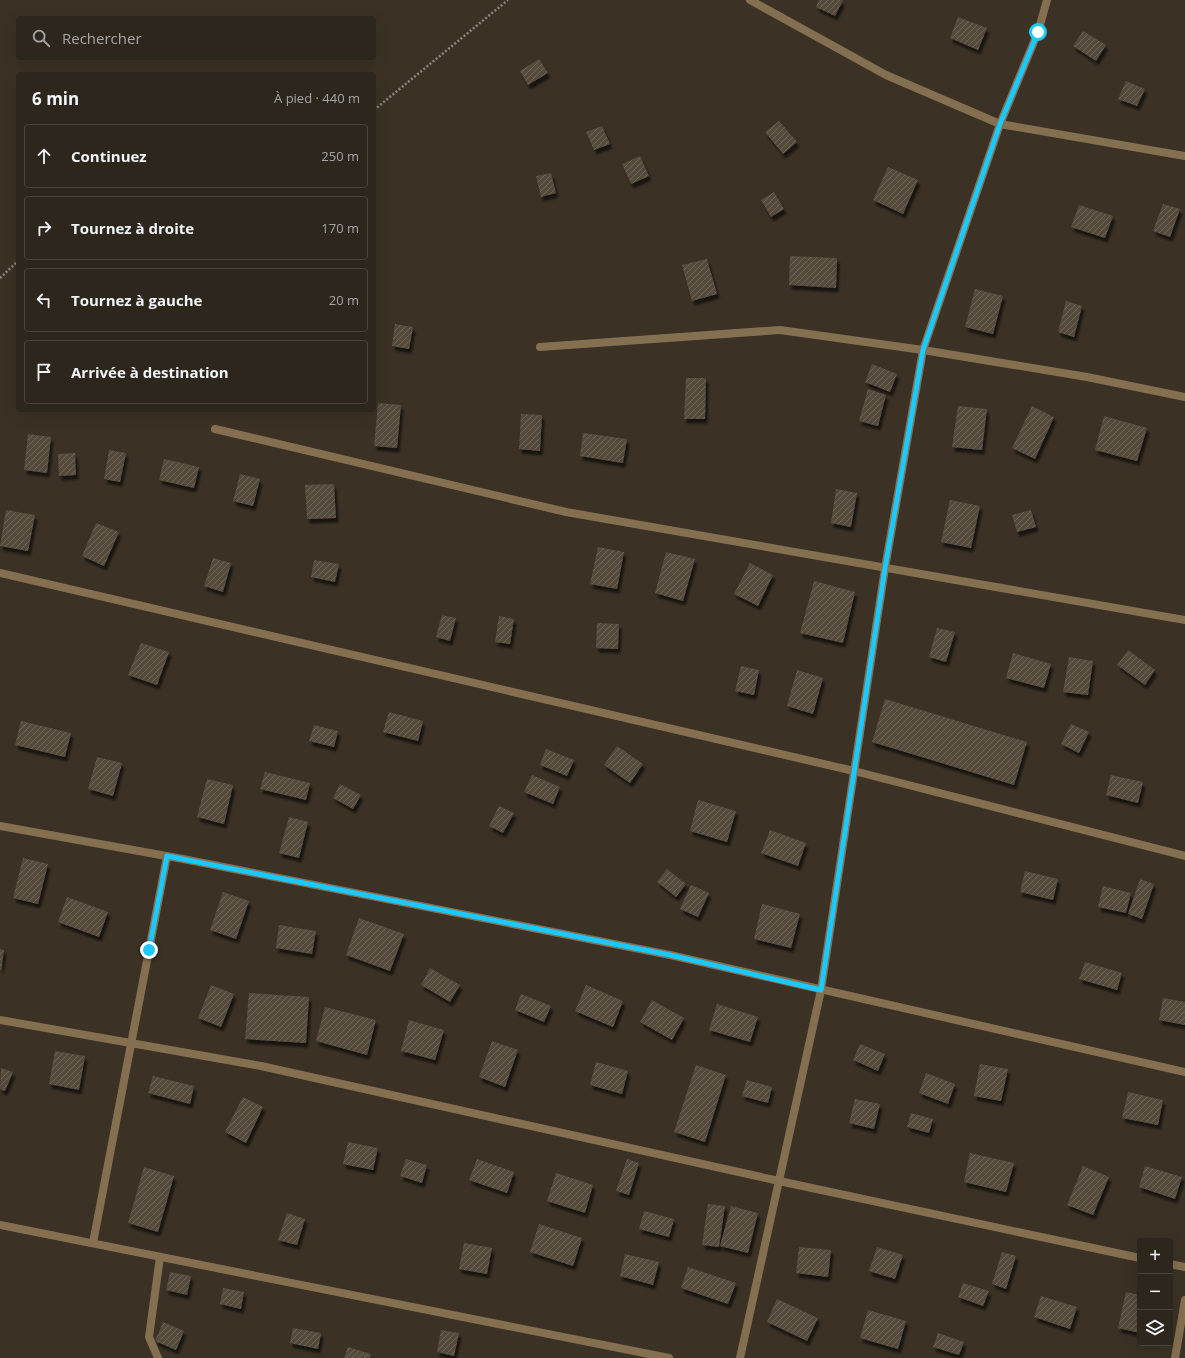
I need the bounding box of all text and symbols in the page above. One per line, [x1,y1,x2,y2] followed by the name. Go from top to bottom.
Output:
[16,16,376,60] search box
[1029,23,1047,41] route start
[30,27,52,49] icon: search
[62,28,142,48] text: Rechercher
[32,87,79,110] text: 6 min
[274,89,360,107] text: À pied · 440 m
[33,145,55,167] icon: ahead
[71,146,147,166] text: Continuez
[321,147,359,165] text: 250 m
[33,217,55,239] icon: right
[71,218,194,238] text: Tournez à droite
[321,219,359,237] text: 170 m
[33,289,55,311] icon: left
[71,290,202,310] text: Tournez à gauche
[329,291,359,309] text: 20 m
[33,361,55,383] icon: arrive
[71,362,229,382] text: Arrivée à destination
[140,941,158,959] route end
[1137,1238,1173,1346] map controls
[1137,1238,1173,1274] button: +
[1137,1274,1173,1310] button: −
[1137,1310,1173,1346] button: layers

